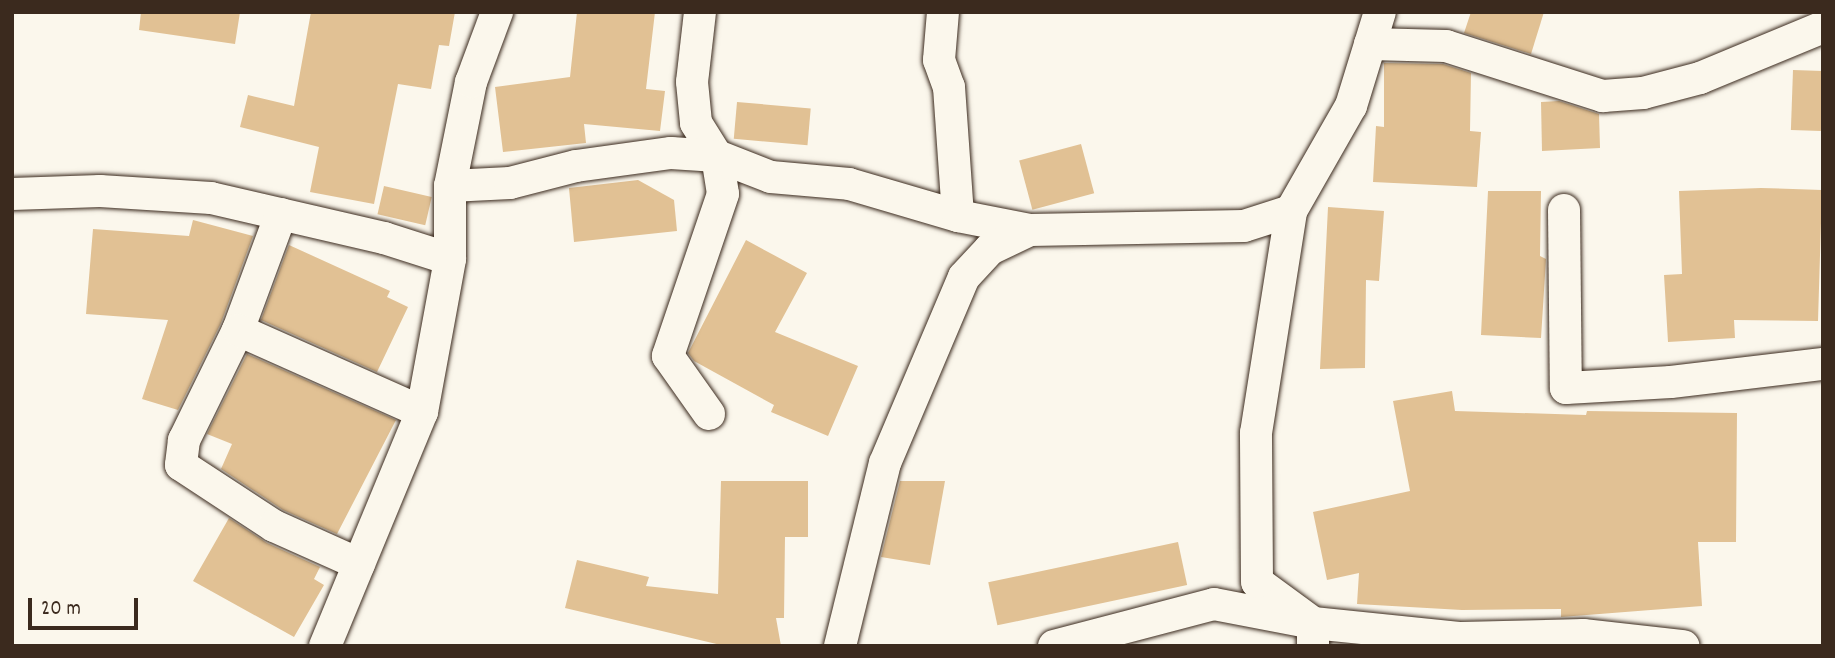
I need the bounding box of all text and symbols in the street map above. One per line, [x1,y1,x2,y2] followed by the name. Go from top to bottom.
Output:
[32,584,142,628] scale bar
[41,595,81,625] text: 20 m

